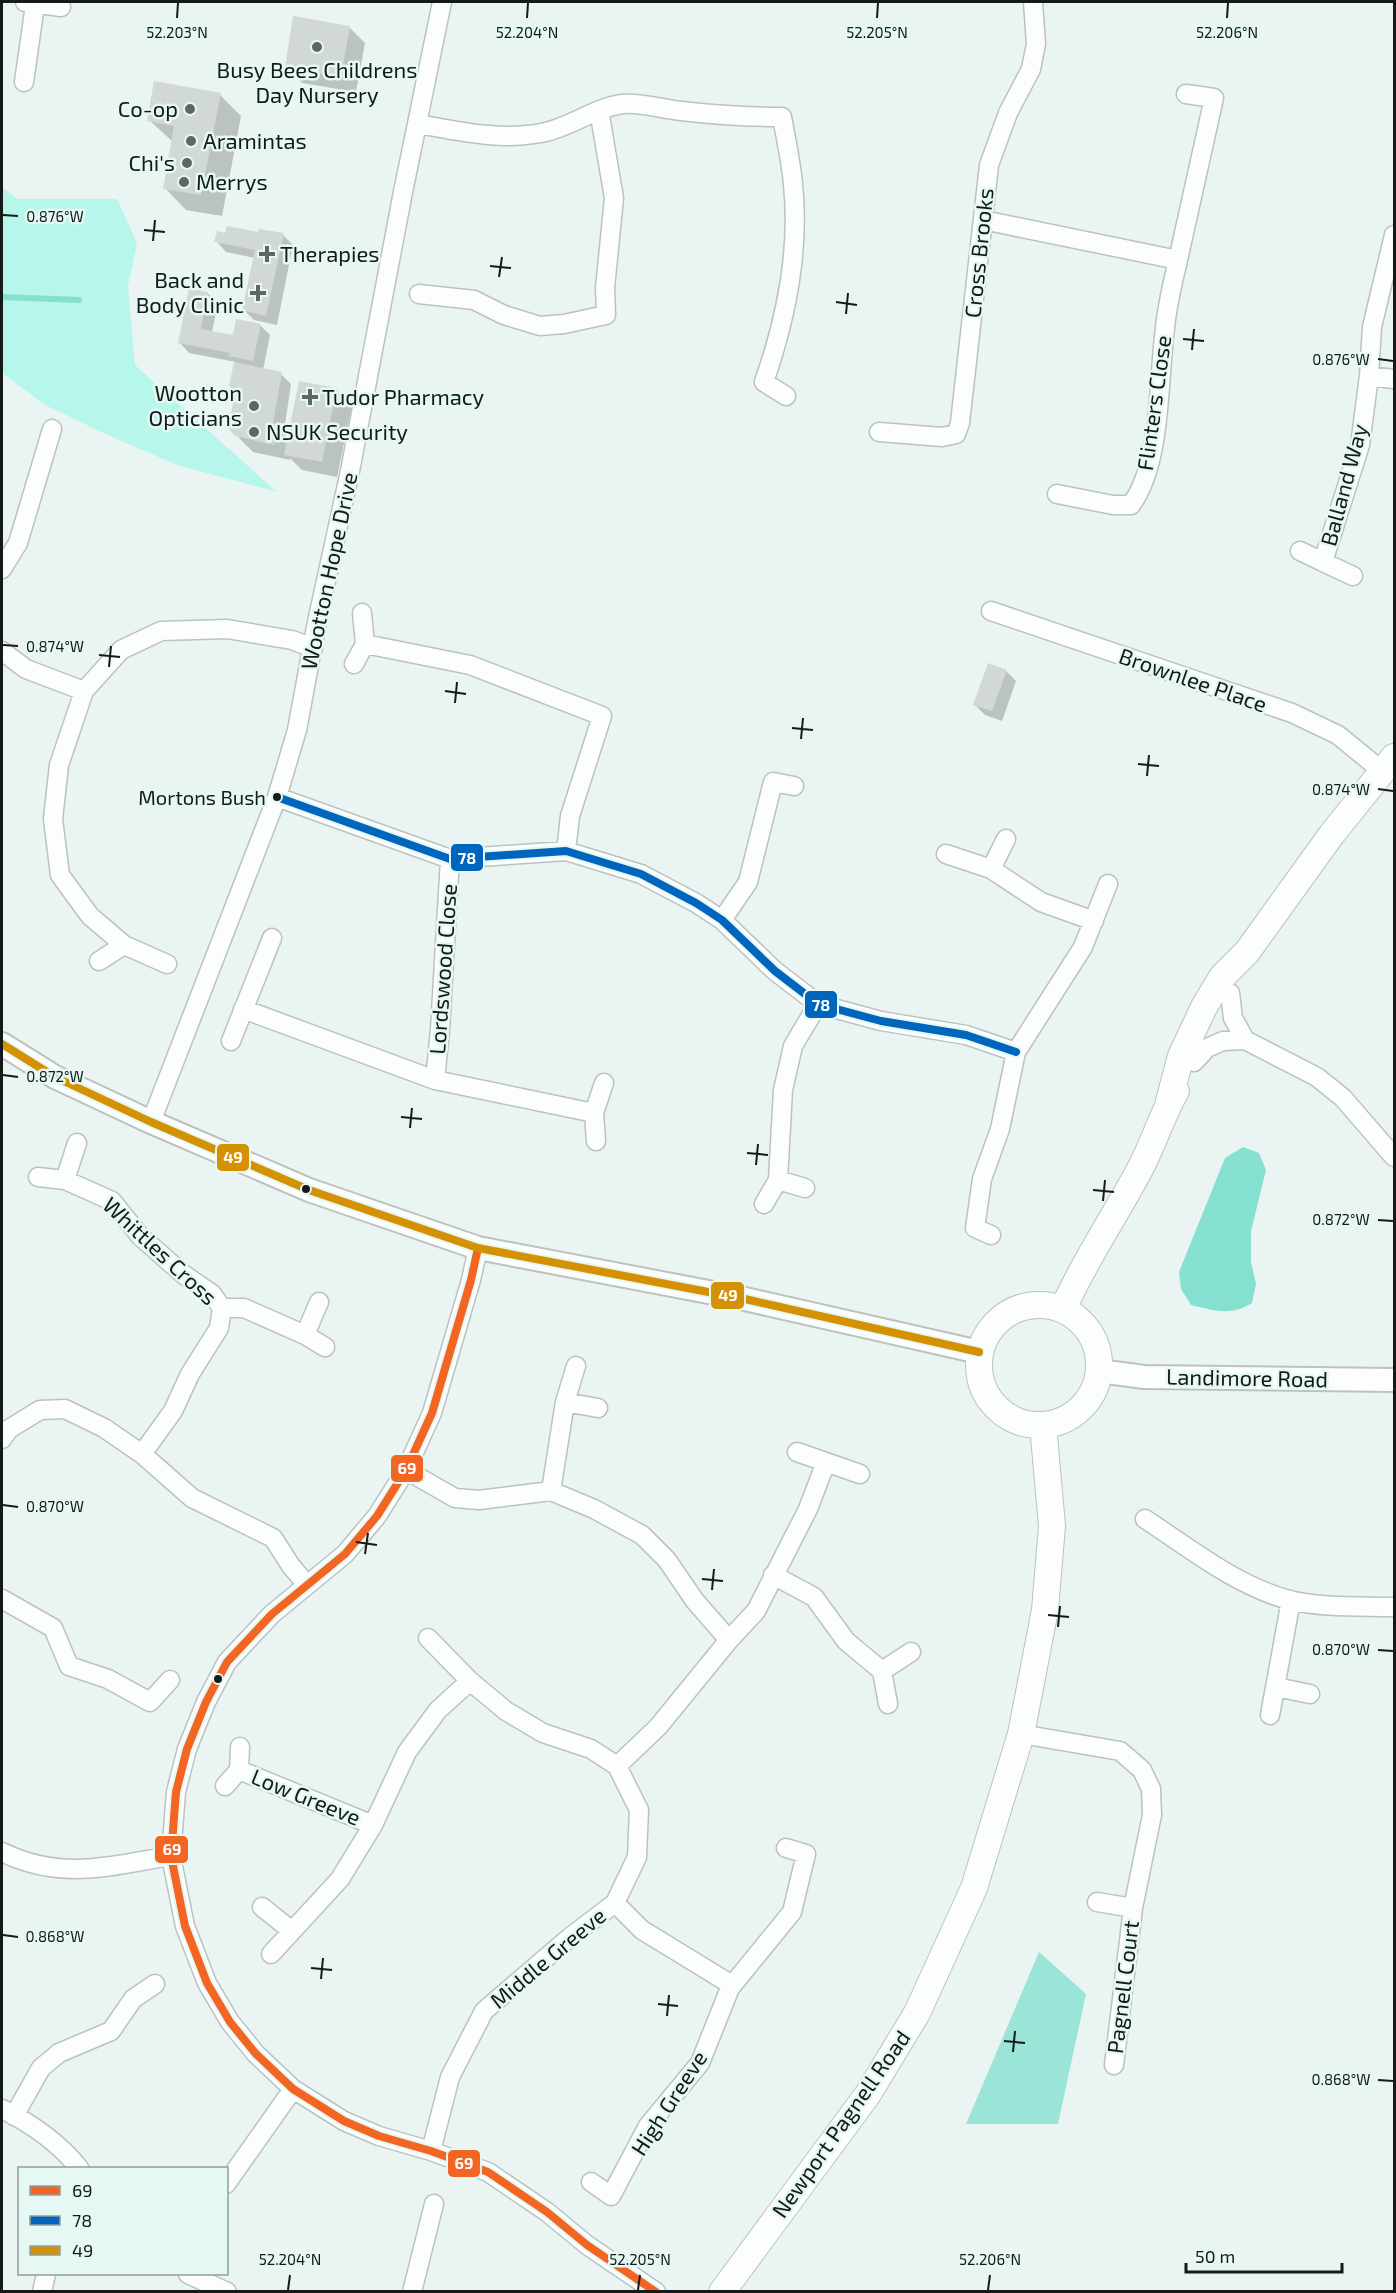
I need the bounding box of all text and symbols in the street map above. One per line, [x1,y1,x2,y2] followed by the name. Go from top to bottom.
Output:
[146,23,208,41] text: 52.203°N
[496,23,558,41] text: 52.204°N
[846,23,908,41] text: 52.205°N
[1196,23,1258,41] text: 52.206°N
[310,40,324,54] marker: Busy Bees Childrens Day Nursery
[217,56,417,107] place label: Busy Bees Childrens Day Nursery
[118,95,178,121] place label: Co-op
[183,102,197,116] marker: Co-op
[203,127,307,153] place label: Aramintas
[184,134,198,148] marker: Aramintas
[128,149,175,175] place label: Chi's
[180,156,194,170] marker: Chi's
[196,168,268,194] place label: Merrys
[177,175,191,189] marker: Merrys
[958,187,998,319] street label: Cross Brooks
[26,207,84,225] text: 0.876°W
[280,240,379,266] place label: Therapies
[258,245,276,263] marker: Therapies
[136,266,244,317] place label: Back and Body Clinic
[249,284,267,302] marker: Back and Body Clinic
[1131,334,1175,472] street label: Flinters Close
[1312,350,1370,368] text: 0.876°W
[148,379,242,430] place label: Wootton Opticians
[322,383,485,409] place label: Tudor Pharmacy
[303,390,317,404] marker: Tudor Pharmacy
[247,399,261,413] marker: Wootton Opticians
[266,418,408,444] place label: NSUK Security
[1314,421,1372,549] street label: Balland Way
[247,425,261,439] marker: NSUK Security
[294,470,362,672] street label: Wootton Hope Drive
[26,637,84,655] text: 0.874°W
[1116,642,1271,717] street label: Brownlee Place
[1312,780,1370,798] text: 0.874°W
[138,785,266,809] place label: Mortons Bush
[271,791,283,803] marker: Mortons Bush
[450,843,484,872] line badge: 78
[458,848,476,867] text: 78
[423,883,461,1055] street label: Lordswood Close
[804,990,838,1019] line badge: 78
[812,995,830,1014] text: 78
[26,1067,84,1085] text: 0.872°W
[216,1143,250,1172] line badge: 49
[223,1147,243,1166] text: 49
[300,1183,312,1195] unlabelled marker
[98,1191,223,1310] street label: Whittles Cross
[1312,1210,1370,1228] text: 0.872°W
[710,1281,745,1310] line badge: 49
[718,1285,738,1304] text: 49
[1166,1363,1328,1391] street label: Landimore Road
[390,1454,424,1483] line badge: 69
[398,1458,416,1477] text: 69
[26,1497,84,1515] text: 0.870°W
[1312,1640,1370,1658] text: 0.870°W
[212,1673,224,1685] unlabelled marker
[248,1762,365,1830] street label: Low Greeve
[154,1835,189,1864] line badge: 69
[163,1839,181,1858] text: 69
[484,1901,610,2013] street label: Middle Greeve
[1101,1919,1143,2055] street label: Pagnell Court
[26,1927,84,1945] text: 0.868°W
[766,2025,915,2222] street label: Newport Pagnell Road
[625,2045,712,2160] street label: High Greeve
[1312,2070,1370,2088] text: 0.868°W
[447,2149,481,2178] line badge: 69
[455,2153,473,2172] text: 69
[18,2167,228,2275] legend
[72,2179,93,2201] text: 69
[72,2209,92,2231] text: 78
[1186,2236,1342,2274] scale bar
[72,2239,93,2261] text: 49
[1195,2245,1235,2267] text: 50 m
[259,2250,321,2268] text: 52.204°N
[609,2250,671,2268] text: 52.205°N
[959,2250,1021,2268] text: 52.206°N

